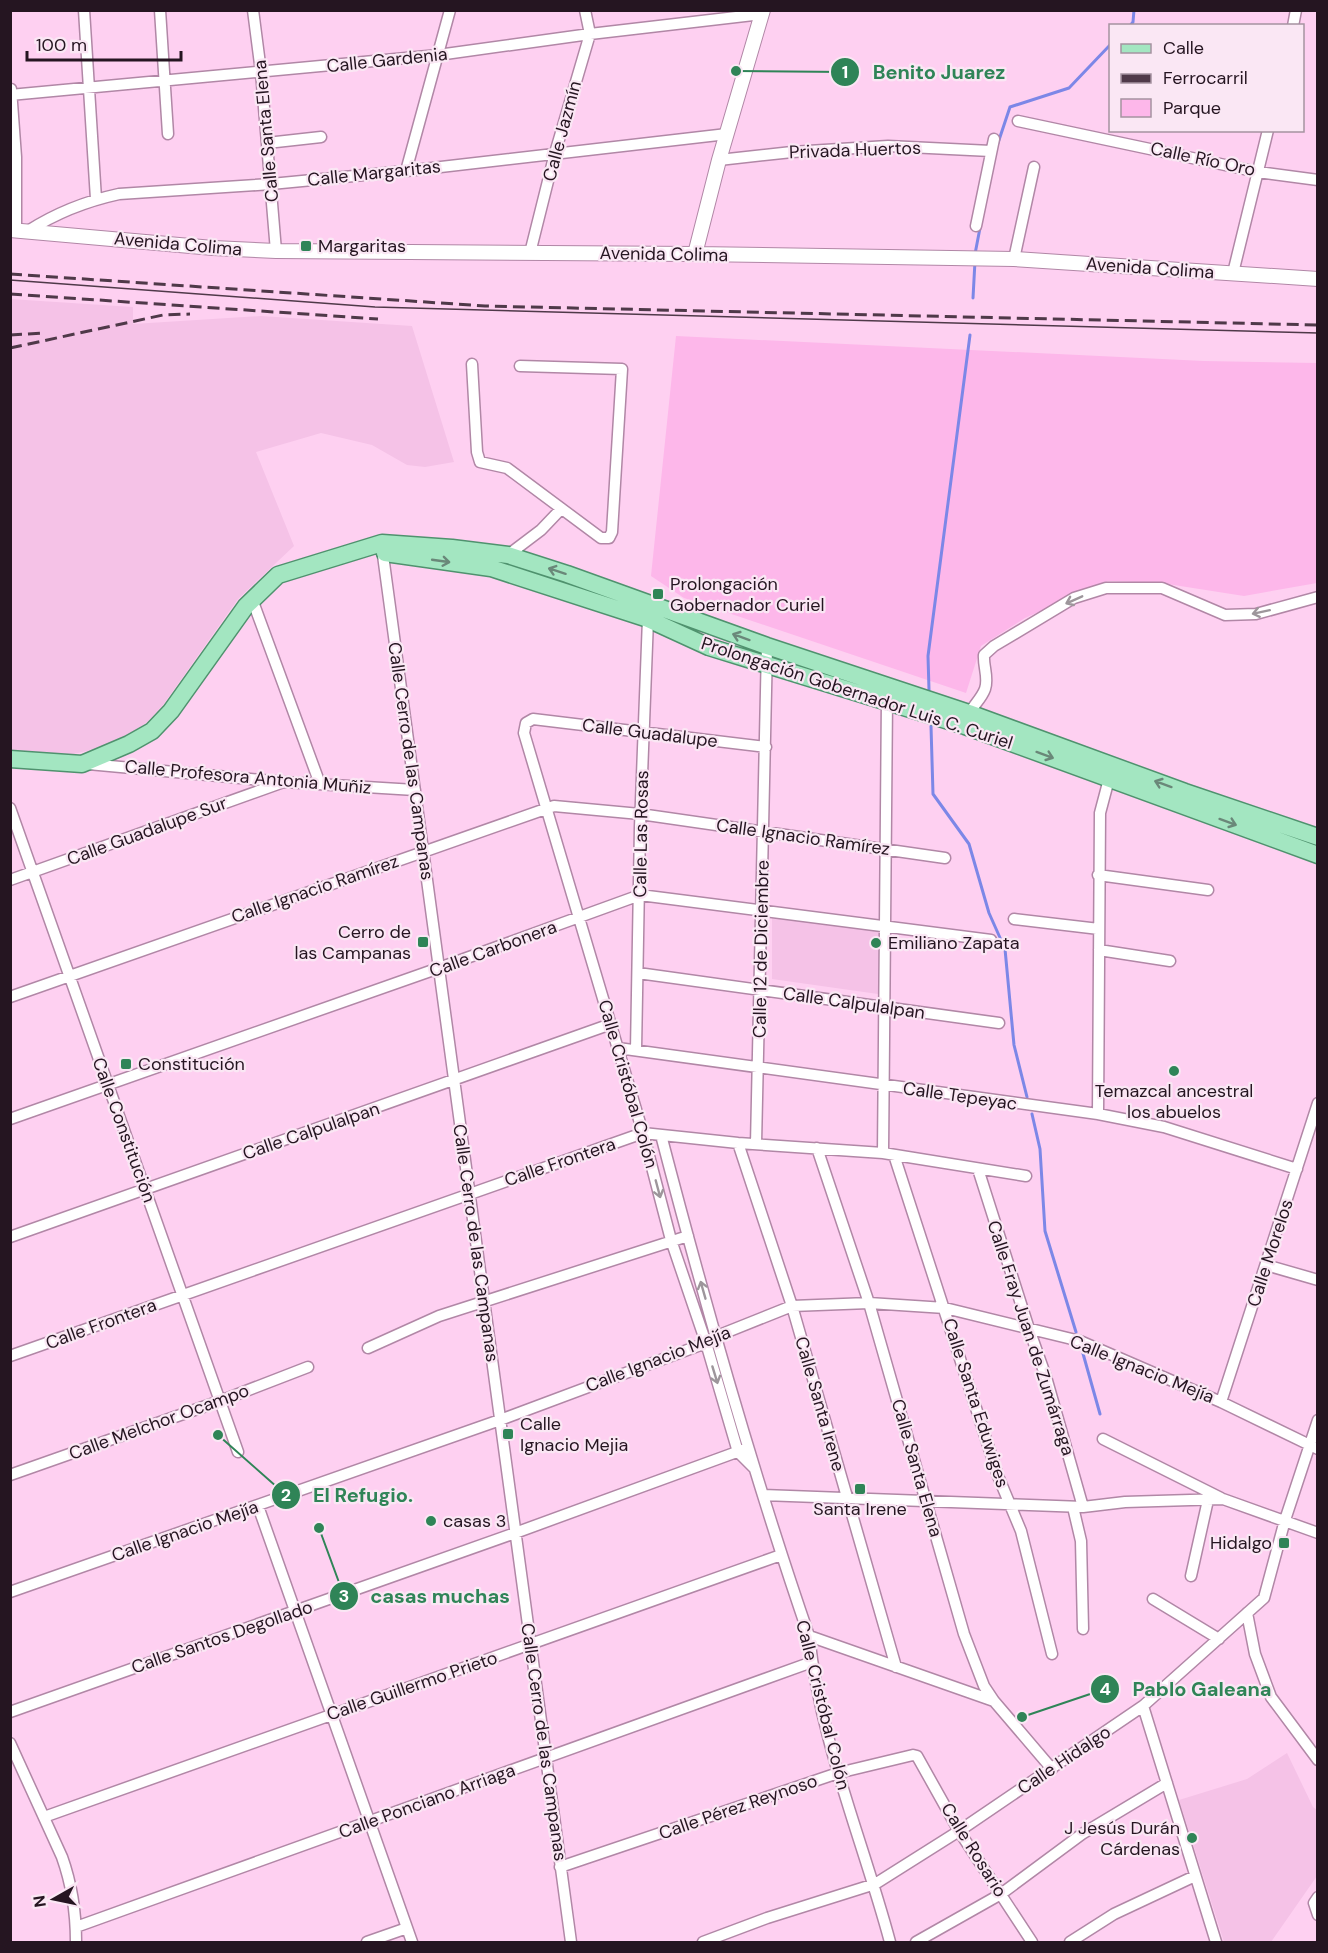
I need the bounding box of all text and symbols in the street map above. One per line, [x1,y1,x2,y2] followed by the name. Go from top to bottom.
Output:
[27,24,182,62] scale bar
[1109,24,1304,132] legend
[36,33,87,57] text: 100 m
[1163,36,1204,60] text: Calle
[325,42,449,78] street label: Calle Gardenia
[830,53,1017,91] callout: Benito Juarez
[248,59,284,203] street label: Calle Santa Elena
[873,59,1005,85] text: Benito Juarez
[842,60,848,84] text: 1
[1163,66,1248,90] text: Ferrocarril
[537,78,587,184] street label: Calle Jazmín
[1163,96,1221,120] text: Parque
[789,136,921,164] street label: Privada Huertos
[1148,136,1258,182] street label: Calle Río Oro
[306,154,442,192] street label: Calle Margaritas
[113,226,243,262] street label: Avenida Colima
[318,234,406,258] place label: Margaritas
[299,239,313,253] marker: Margaritas
[600,241,728,267] street label: Avenida Colima
[1085,252,1215,284] street label: Avenida Colima
[430,556,450,567] one-way arrow
[548,565,567,576] one-way arrow
[670,572,824,617] place label: Prolongación Gobernador Curiel
[651,587,665,601] marker: Prolongación Gobernador Curiel
[1065,594,1083,606] one-way arrow
[1252,606,1271,618] one-way arrow
[732,630,751,641] one-way arrow
[698,631,1016,755] street label: Prolongación Gobernador Luis C. Curiel
[382,640,440,882] street label: Calle Cerro de las Campanas
[581,713,719,753] street label: Calle Guadalupe
[1035,751,1054,762] one-way arrow
[124,754,372,800] street label: Calle Profesora Antonia Muñiz
[628,770,654,898] street label: Calle Las Rosas
[1154,777,1173,788] one-way arrow
[64,791,231,871] street label: Calle Guadalupe Sur
[715,813,891,861] street label: Calle Ignacio Ramírez
[1218,817,1237,828] one-way arrow
[228,849,402,929] street label: Calle Ignacio Ramírez
[747,860,775,1038] street label: Calle 12 de Diciembre
[426,915,560,983] street label: Calle Carbonera
[294,920,411,965] place label: Cerro de las Campanas
[888,931,1020,955] place label: Emiliano Zapata
[416,935,430,949] marker: Cerro de las Campanas
[869,936,883,950] marker: Emiliano Zapata
[781,981,927,1025] street label: Calle Calpulalpan
[592,997,664,1171] street label: Calle Cristóbal Colón
[138,1052,245,1076] place label: Constitución
[87,1054,161,1206] street label: Calle Constitución
[119,1057,133,1071] marker: Constitución
[1167,1064,1181,1078] marker: Temazcal ancestral los abuelos
[901,1076,1019,1116] street label: Calle Tepeyac
[1095,1079,1253,1124] place label: Temazcal ancestral los abuelos
[239,1096,383,1166] street label: Calle Calpulalpan
[447,1122,505,1364] street label: Calle Cerro de las Campanas
[501,1132,619,1192] street label: Calle Frontera
[652,1179,664,1198] one-way arrow
[1241,1196,1299,1310] street label: Calle Morelos
[982,1217,1080,1459] street label: Calle Fray Juan de Zumárraga
[697,1281,709,1300] one-way arrow
[42,1293,160,1355] street label: Calle Frontera
[937,1315,1015,1491] street label: Calle Santa Eduwiges
[582,1320,734,1398] street label: Calle Ignacio Mejía
[1066,1329,1218,1409] street label: Calle Ignacio Mejía
[789,1334,851,1474] street label: Calle Santa Irene
[710,1365,721,1384] one-way arrow
[66,1378,252,1466] street label: Calle Melchor Ocampo
[886,1396,948,1540] street label: Calle Santa Elena
[520,1412,628,1457] place label: Calle Ignacio Mejia
[501,1427,515,1441] marker: Calle Ignacio Mejia
[271,1476,425,1514] callout: El Refugio.
[313,1482,413,1508] text: El Refugio.
[853,1482,867,1496] marker: Santa Irene
[281,1483,291,1507] text: 2
[108,1495,262,1567] street label: Calle Ignacio Mejía
[813,1497,907,1521] place label: Santa Irene
[443,1509,506,1533] place label: casas 3
[424,1514,438,1528] marker: casas 3
[1210,1531,1272,1555] place label: Hidalgo
[1277,1536,1291,1550] marker: Hidalgo
[329,1577,522,1615] callout: casas muchas
[370,1583,510,1609] text: casas muchas
[339,1584,349,1608] text: 3
[128,1595,316,1679] street label: Calle Santos Degollado
[790,1618,856,1792] street label: Calle Cristóbal Colón
[515,1621,573,1863] street label: Calle Cerro de las Campanas
[323,1645,501,1727] street label: Calle Guillermo Prieto
[1090,1670,1283,1708] callout: Pablo Galeana
[1132,1676,1272,1702] text: Pablo Galeana
[1099,1677,1111,1701] text: 4
[1013,1720,1115,1800] street label: Calle Hidalgo
[335,1758,519,1844] street label: Calle Ponciano Arriaga
[656,1769,820,1845] street label: Calle Pérez Reynoso
[935,1798,1013,1902] street label: Calle Rosario
[1064,1816,1180,1861] place label: J Jesús Durán Cárdenas
[1185,1831,1199,1845] marker: J Jesús Durán Cárdenas
[24,1869,84,1929] north arrow
[28,1894,51,1909] text: N

